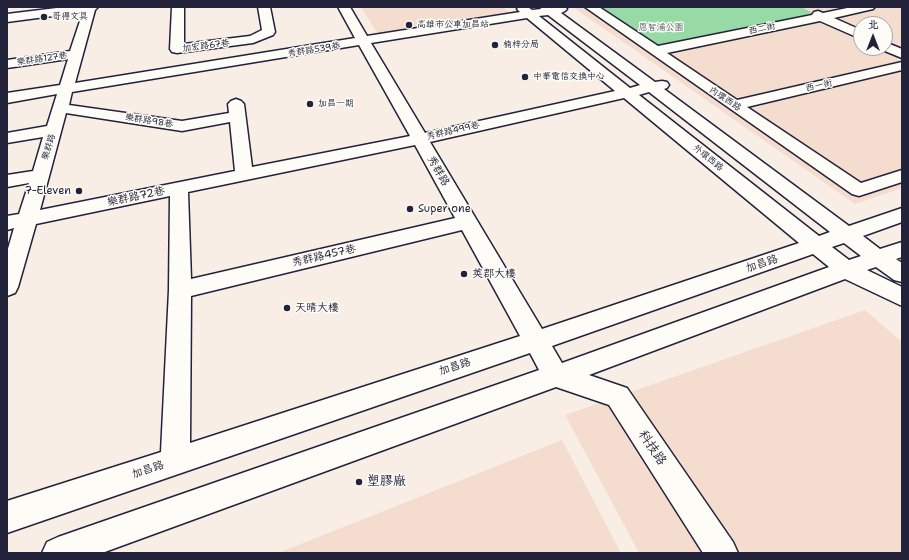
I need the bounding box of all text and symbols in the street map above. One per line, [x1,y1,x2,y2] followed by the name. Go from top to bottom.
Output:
[39,12,49,22] marker: 哥得文具
[52,12,88,22] place label: 哥得文具
[853,16,893,56] north arrow
[868,17,879,32] text: 北
[404,20,414,30] marker: 高雄市公車加昌站
[417,20,489,30] place label: 高雄市公車加昌站
[748,21,776,37] street label: 西二街
[639,23,683,33] park label: 恩智浦公園
[182,38,230,54] street label: 加宏路67巷
[490,40,500,50] marker: 楠梓分局
[503,40,539,50] place label: 楠梓分局
[287,41,341,59] street label: 秀群路539巷
[16,50,68,68] street label: 樂群路127巷
[520,72,530,82] marker: 中華電信交換中心
[533,72,605,82] place label: 中華電信交換中心
[805,78,833,94] street label: 西一街
[707,84,743,114] street label: 內環西路
[305,99,315,109] marker: 加昌一期
[318,99,354,109] place label: 加昌一期
[124,112,174,130] street label: 樂群路98巷
[425,120,481,142] street label: 秀群路499巷
[40,133,58,161] street label: 樂群路
[691,142,725,174] street label: 外環西路
[424,153,452,189] street label: 秀群路
[25,184,71,198] place label: 7-Eleven
[106,184,166,210] street label: 樂群路72巷
[74,186,84,196] marker: 7-Eleven
[418,202,471,216] place label: Super one
[405,204,415,214] marker: Super one
[291,242,357,270] street label: 秀群路457巷
[744,252,780,276] street label: 加昌路
[472,267,516,281] place label: 英郡大樓
[459,269,469,279] marker: 英郡大樓
[295,301,339,315] place label: 天晴大樓
[282,303,292,313] marker: 天晴大樓
[437,356,473,378] street label: 加昌路
[635,427,669,469] street label: 科技路
[130,458,166,482] street label: 加昌路
[367,474,406,490] place label: 塑膠廠
[354,477,364,487] marker: 塑膠廠

